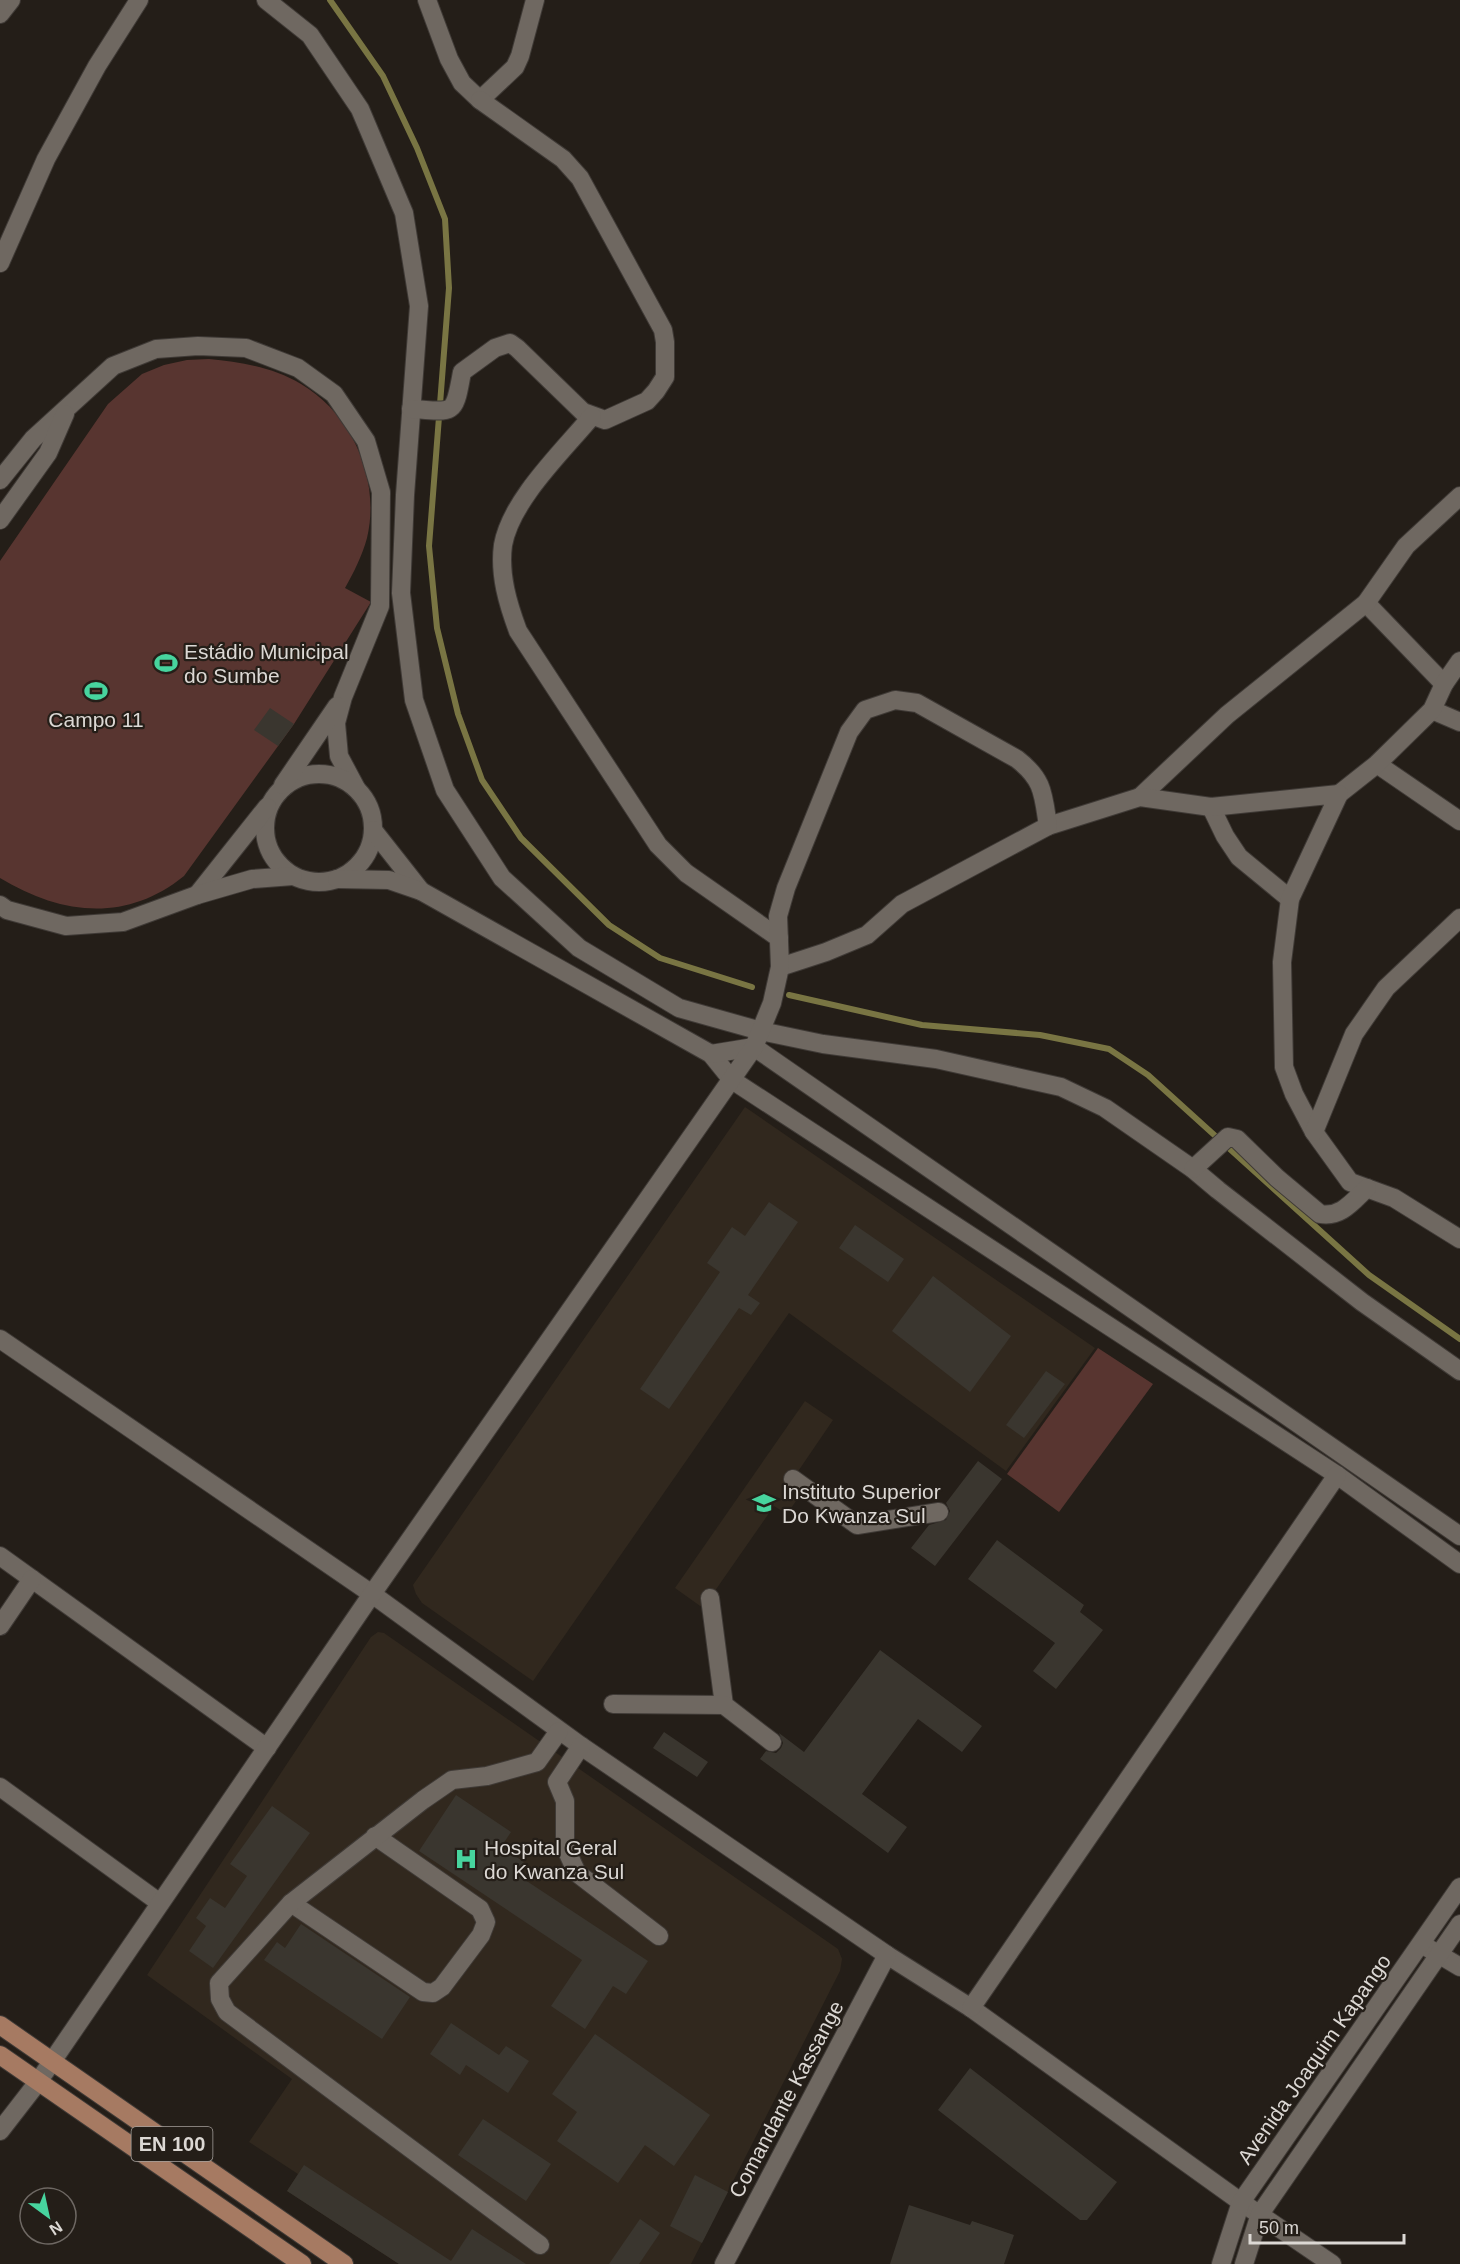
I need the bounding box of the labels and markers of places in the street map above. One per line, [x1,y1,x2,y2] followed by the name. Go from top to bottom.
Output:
[184,640,349,687] place label: Estádio Municipal do Sumbe
[153,650,179,676] sports icon: Estádio Municipal do Sumbe
[83,678,109,704] sports icon: Campo 11
[48,708,144,731] place label: Campo 11
[782,1480,941,1527] place label: Instituto Superior Do Kwanza Sul
[751,1490,777,1516] school or university icon: Instituto Superior Do Kwanza Sul
[484,1836,624,1883] place label: Hospital Geral do Kwanza Sul
[453,1846,479,1872] hospital icon: Hospital Geral do Kwanza Sul

